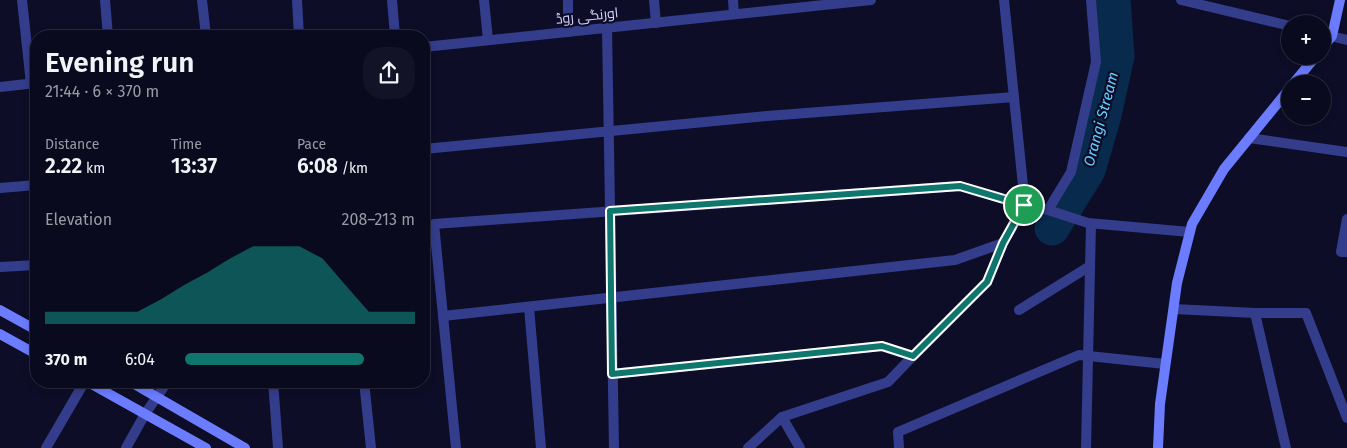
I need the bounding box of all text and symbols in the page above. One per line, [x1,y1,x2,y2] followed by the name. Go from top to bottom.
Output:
[555,4,619,28] street label: اورنگی روڈ
[1281,15,1331,125] map controls
[1281,15,1331,65] button: +
[45,46,194,79] text: Evening run
[363,47,415,99] button: share
[1080,70,1122,168] water label: Orangi Stream
[1281,75,1331,125] button: −
[45,82,159,101] text: 21:44 · 6 × 370 m
[45,136,99,153] text: Distance
[171,136,202,153] text: Time
[297,136,326,153] text: Pace
[45,153,82,179] text: 2.22
[171,153,217,179] text: 13:37
[297,153,338,179] text: 6:08
[82,160,105,177] text: km
[338,160,368,177] text: /km
[1003,184,1045,226] pin
[1010,191,1038,219] icon: arrive
[45,210,112,229] text: Elevation
[342,210,415,229] text: 208–213 m
[45,350,87,369] text: 370 m
[125,350,155,369] text: 6:04

